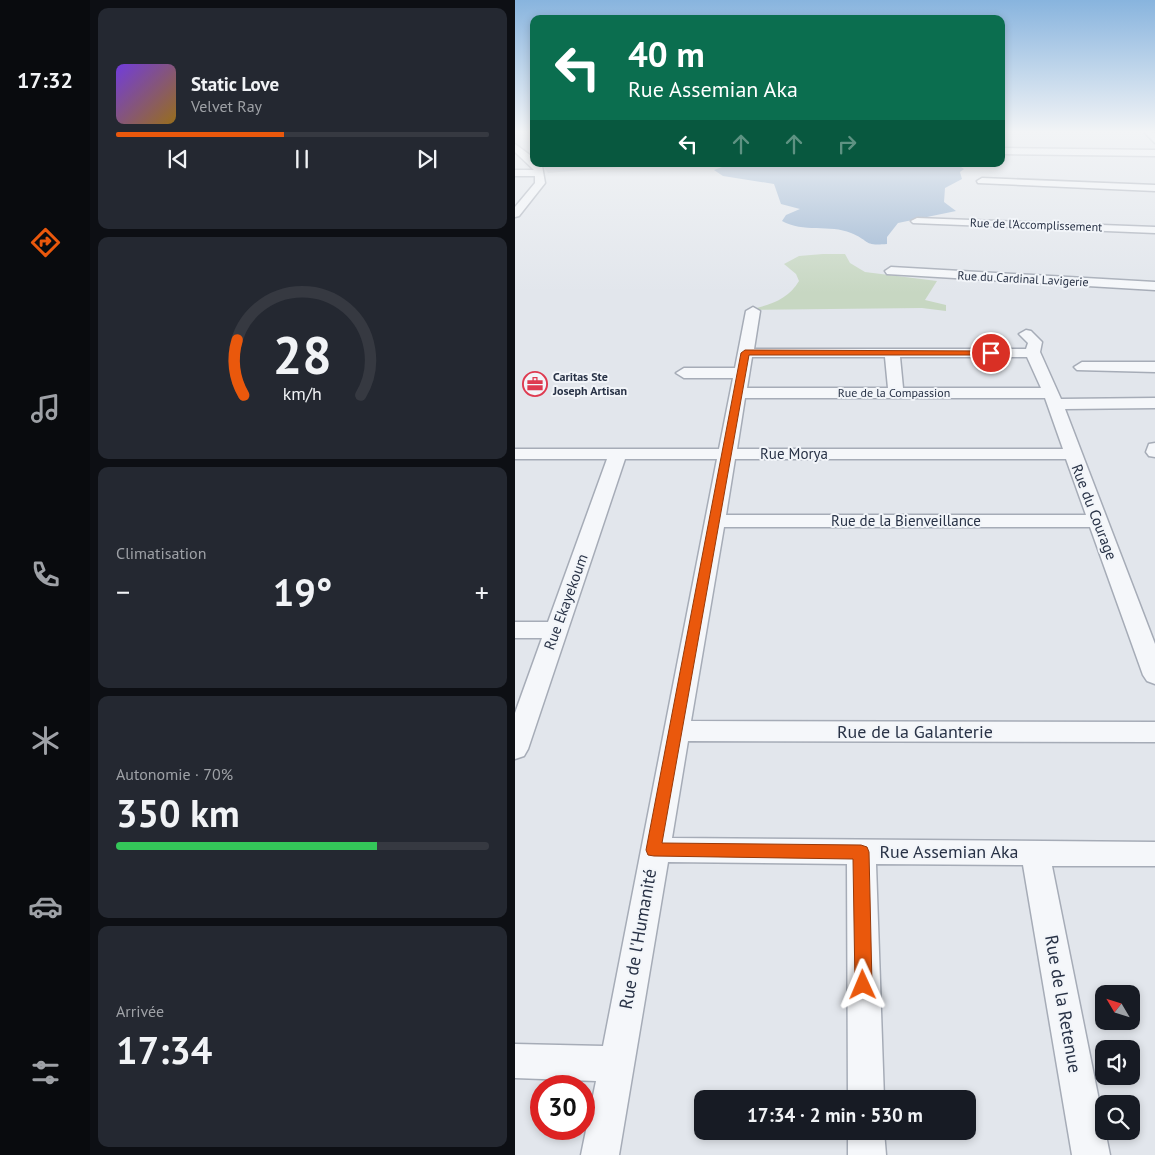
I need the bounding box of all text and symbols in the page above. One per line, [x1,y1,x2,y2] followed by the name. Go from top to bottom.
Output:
[628,31,705,77] text: 40 m
[545,35,610,100] icon: left
[17,66,73,94] text: 17:32
[191,72,279,96] text: Static Love
[628,75,798,103] text: Rue Assemian Aka
[191,96,262,116] text: Velvet Ray
[674,130,702,158] icon: left
[727,130,755,158] icon: ahead
[780,130,808,158] icon: ahead
[833,130,861,158] icon: right
[164,145,192,173] icon: previous
[288,145,316,173] icon: pause
[413,145,441,173] icon: next
[970,215,1102,234] street label: Rue de l'Accomplissement
[28,225,63,260] icon: directions
[957,268,1089,289] street label: Rue du Cardinal Lavigerie
[273,321,332,388] text: 28
[970,332,1012,374] pin
[977,339,1005,367] icon: arrive
[552,369,627,398] place label: Caritas Ste Joseph Artisan
[522,371,548,397] office icon: Caritas Ste Joseph Artisan
[283,382,322,405] text: km/h
[838,385,950,400] street label: Rue de la Compassion
[28,391,63,426] icon: music
[760,444,828,463] street label: Rue Morya
[1067,461,1121,562] street label: Rue du Courage
[831,511,981,530] street label: Rue de la Bienveillance
[116,543,206,563] text: Climatisation
[539,551,592,652] street label: Rue Ekayekoum
[28,557,63,592] icon: phone
[273,567,332,616] text: 19°
[116,573,130,610] text: −
[475,573,489,610] text: +
[837,720,993,743] street label: Rue de la Galanterie
[28,723,63,758] icon: climate
[116,764,233,784] text: Autonomie · 70%
[116,788,240,837] text: 350 km
[880,840,1018,863] street label: Rue Assemian Aka
[614,867,661,1011] street label: Rue de l'Humanité
[28,889,63,924] icon: car
[1040,933,1087,1075] street label: Rue de la Retenue
[836,958,888,1010] position arrow
[1095,985,1140,1030] north arrow
[1095,985,1140,1140] map controls
[116,1001,164,1021] text: Arrivée
[116,1025,212,1074] text: 17:34
[1095,1040,1140,1085] button: sound
[28,1055,63,1090] icon: filters
[530,1075,595,1140] speed limit sign: 30
[1095,1095,1140,1140] button: search
[747,1103,923,1127] text: 17:34 · 2 min · 530 m

